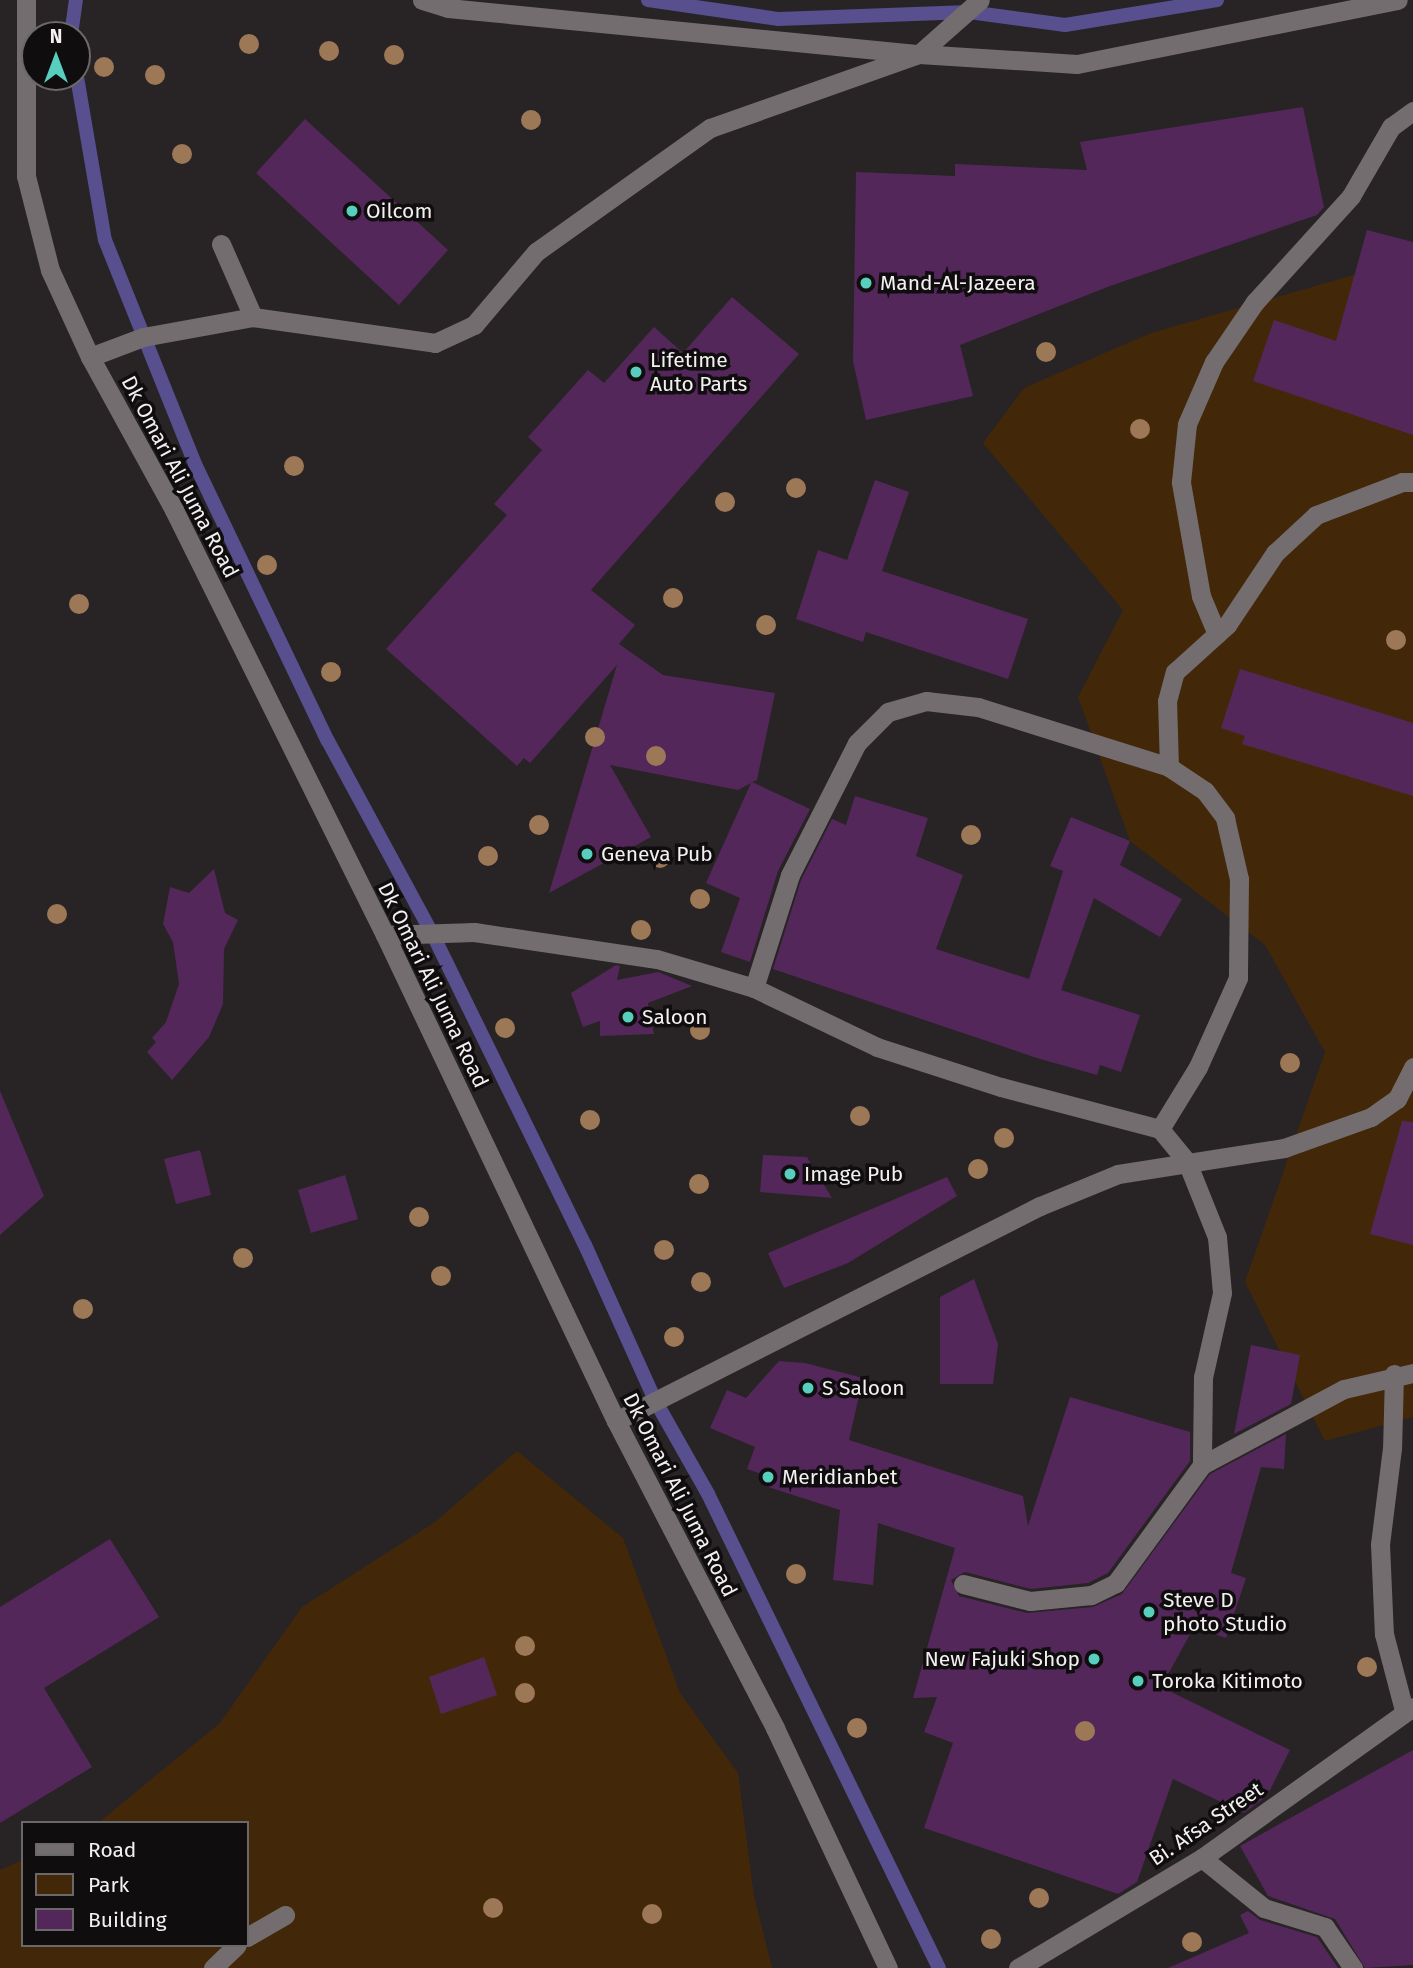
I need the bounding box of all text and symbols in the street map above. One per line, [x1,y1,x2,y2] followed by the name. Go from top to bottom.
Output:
[21,21,91,91] north arrow
[50,25,62,48] text: N
[366,198,432,224] place label: Oilcom
[344,203,360,219] marker: Oilcom
[880,270,1036,296] place label: Mand-Al-Jazeera
[858,275,874,291] marker: Mand-Al-Jazeera
[650,347,747,397] place label: Lifetime Auto Parts
[628,364,644,380] marker: Lifetime Auto Parts
[116,372,244,582] street label: Dk Omari Ali Juma Road
[601,841,713,867] place label: Geneva Pub
[579,846,595,862] marker: Geneva Pub
[372,878,494,1092] street label: Dk Omari Ali Juma Road
[642,1004,708,1030] place label: Saloon
[620,1009,636,1025] marker: Saloon
[804,1161,903,1187] place label: Image Pub
[782,1166,798,1182] marker: Image Pub
[822,1375,905,1401] place label: S Saloon
[800,1380,816,1396] marker: S Saloon
[618,1389,742,1601] street label: Dk Omari Ali Juma Road
[782,1464,898,1490] place label: Meridianbet
[760,1469,776,1485] marker: Meridianbet
[1163,1587,1287,1637] place label: Steve D photo Studio
[1141,1604,1157,1620] marker: Steve D photo Studio
[924,1646,1080,1672] place label: New Fajuki Shop
[1086,1651,1102,1667] marker: New Fajuki Shop
[1152,1668,1303,1694] place label: Toroka Kitimoto
[1130,1673,1146,1689] marker: Toroka Kitimoto
[1144,1777,1268,1871] street label: Bi. Afsa Street
[21,1821,248,1947] legend
[88,1837,136,1863] text: Road
[88,1872,129,1898] text: Park
[88,1907,167,1933] text: Building

